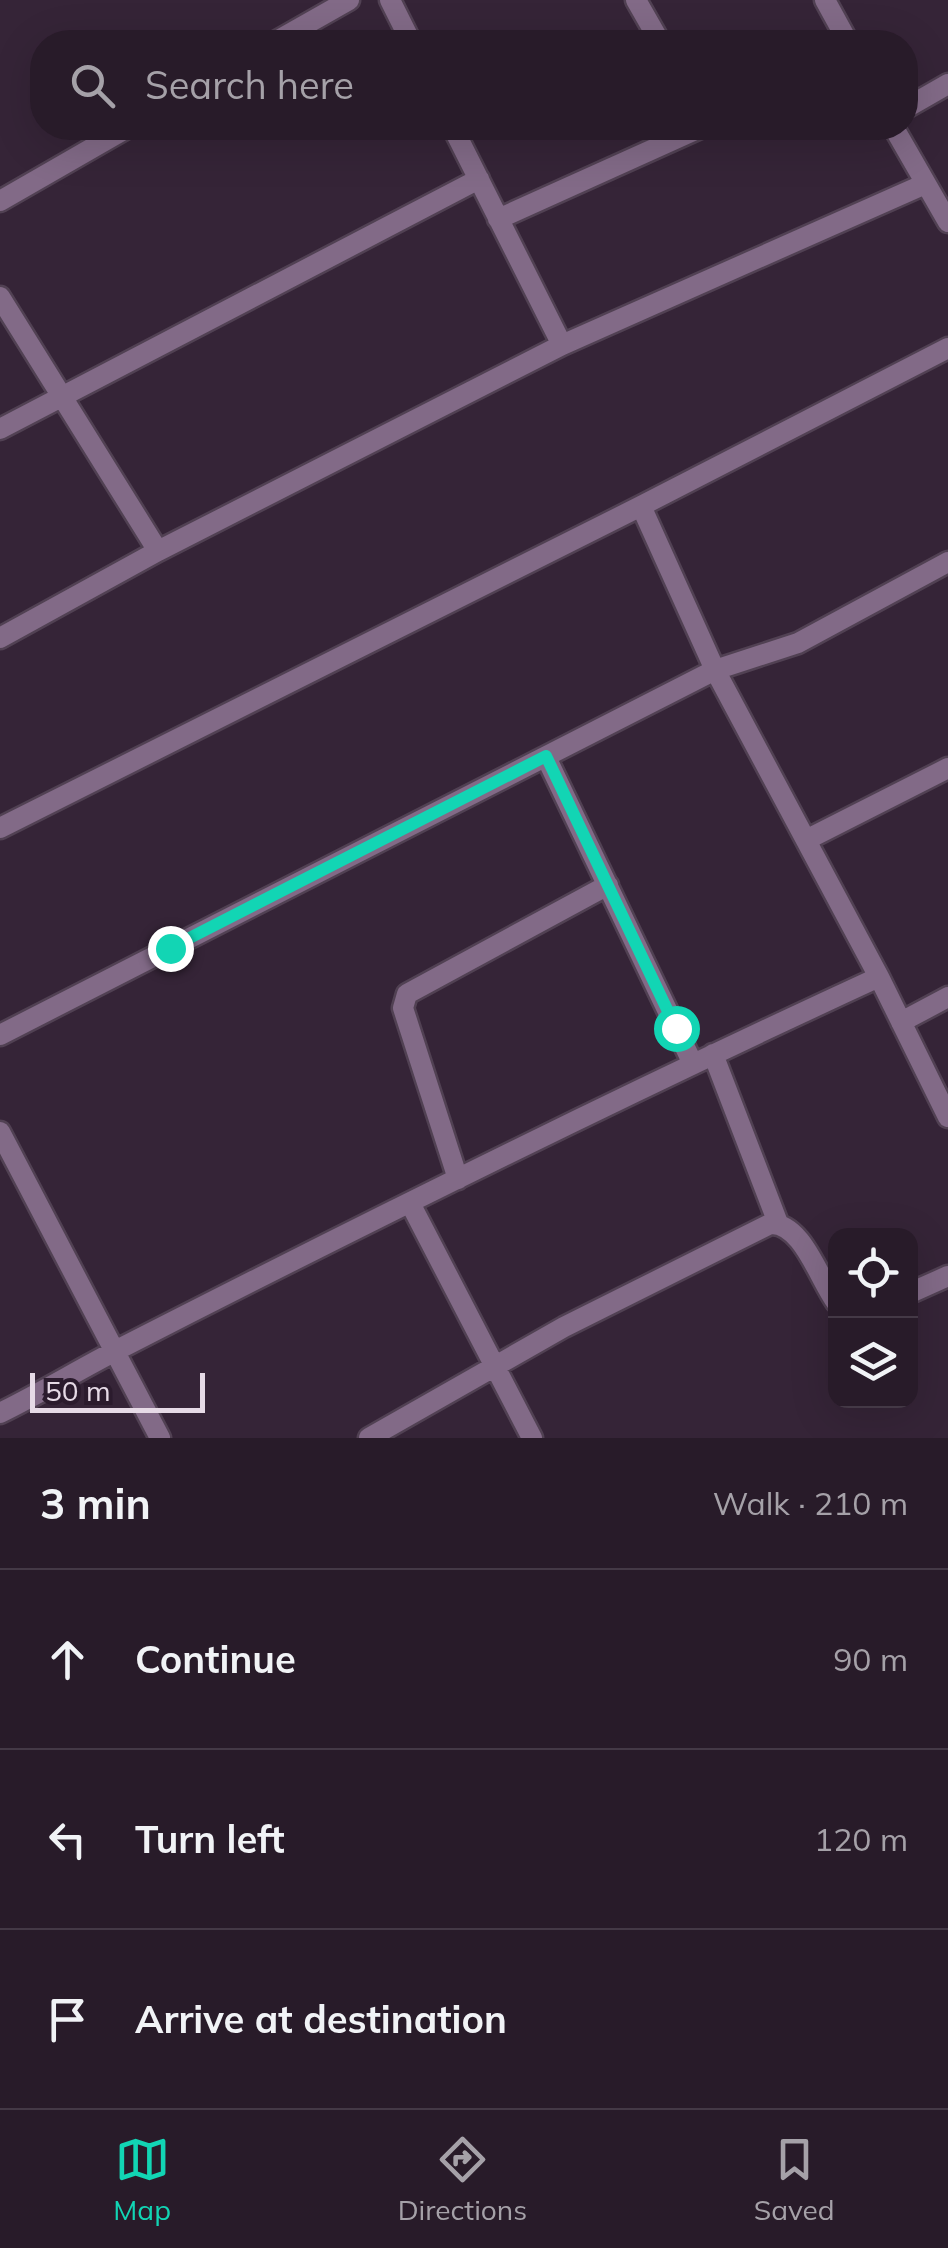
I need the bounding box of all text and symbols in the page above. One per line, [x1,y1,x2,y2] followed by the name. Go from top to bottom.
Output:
[30,30,918,140] search box
[65,58,120,113] icon: search
[145,61,354,109] text: Search here
[148,926,194,972] route end
[654,1006,700,1052] route start
[828,1228,918,1408] map controls
[828,1228,918,1318] button: locate
[828,1318,918,1408] button: layers
[30,1368,205,1412] scale bar
[45,1373,111,1408] text: 50 m
[40,1477,151,1530] text: 3 min
[713,1483,908,1523] text: Walk · 210 m
[40,1632,95,1687] icon: ahead
[135,1635,296,1683] text: Continue
[833,1639,908,1679] text: 90 m
[40,1812,95,1867] icon: left
[135,1815,285,1863] text: Turn left
[814,1819,908,1859] text: 120 m
[40,1992,95,2047] icon: arrive
[135,1995,507,2043] text: Arrive at destination
[113,2132,171,2227] tab: Map
[398,2132,527,2227] tab: Directions
[754,2132,835,2227] tab: Saved

